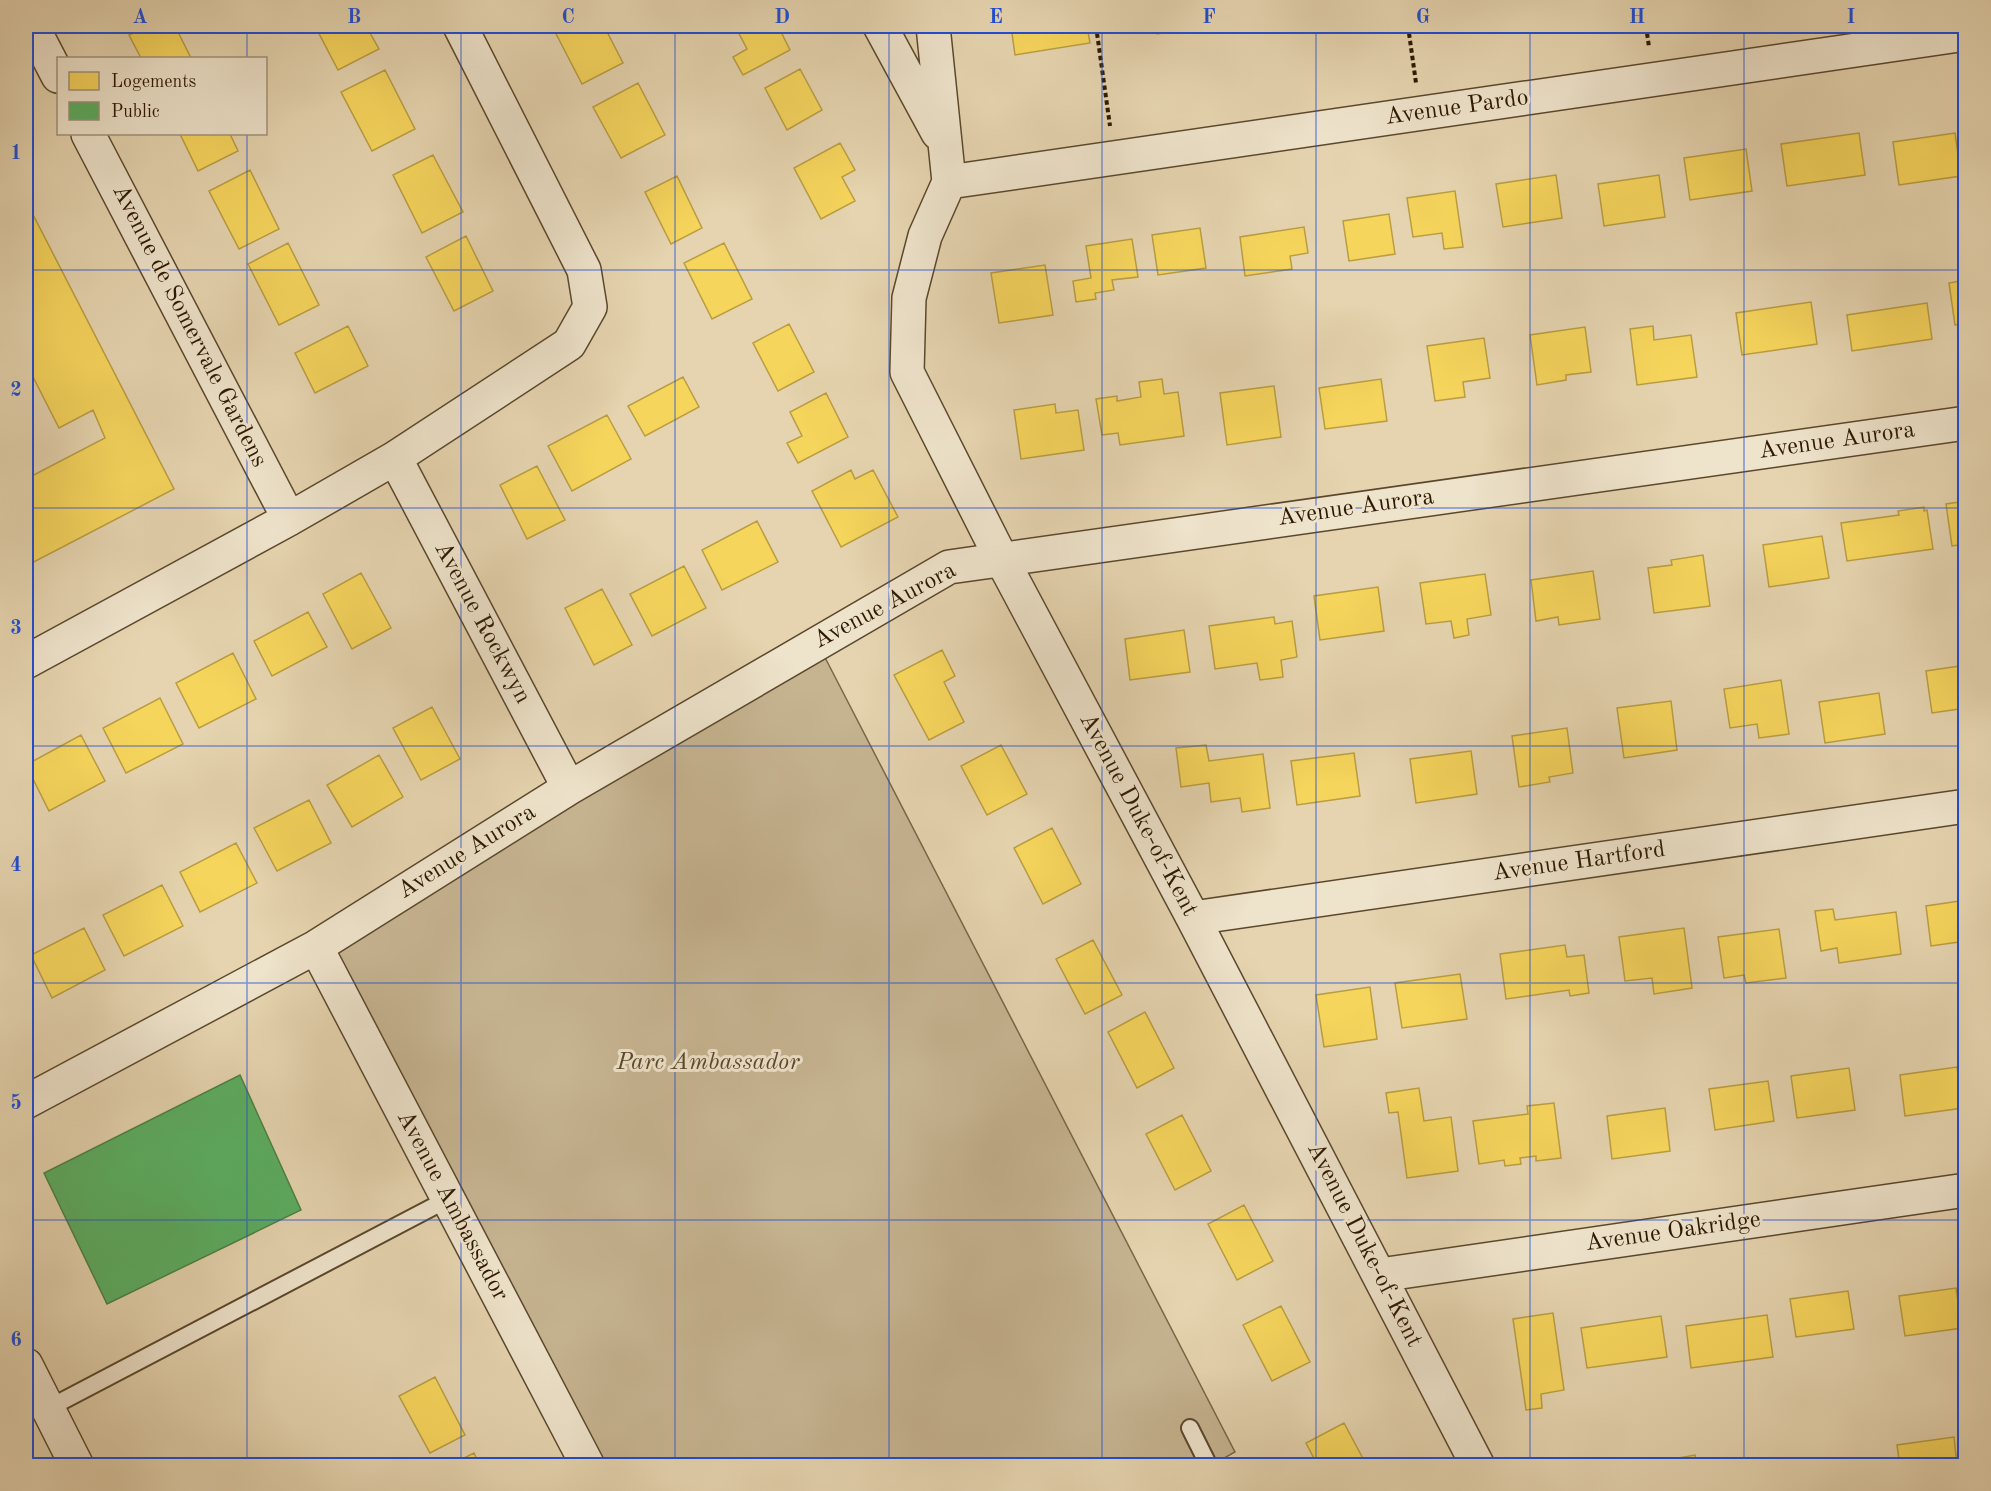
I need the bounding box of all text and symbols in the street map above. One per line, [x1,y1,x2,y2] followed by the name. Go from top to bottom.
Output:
[132,8,148,28] text: A
[347,8,361,28] text: B
[561,8,575,28] text: C
[774,8,790,28] text: D
[989,8,1003,28] text: E
[1202,8,1216,28] text: F
[1416,8,1430,28] text: G
[1629,8,1645,28] text: H
[1847,8,1855,28] text: I
[57,57,267,135] legend
[111,73,197,91] text: Logements
[1384,86,1530,130] street label: Avenue Pardo
[111,103,160,121] text: Public
[10,144,22,164] text: 1
[107,181,271,471] street label: Avenue de Somervale Gardens
[10,381,22,401] text: 2
[1757,418,1917,464] street label: Avenue Aurora
[1276,485,1436,531] street label: Avenue Aurora
[429,538,535,708] street label: Avenue Rockwyn
[810,558,960,654] street label: Avenue Aurora
[10,619,22,639] text: 3
[1074,710,1202,920] street label: Avenue Duke-of-Kent
[394,800,540,904] street label: Avenue Aurora
[1491,838,1667,886] street label: Avenue Hartford
[10,856,22,876] text: 4
[615,1051,800,1075] park label: Parc Ambassador
[10,1093,22,1114] text: 5
[392,1107,512,1305] street label: Avenue Ambassador
[1302,1139,1426,1351] street label: Avenue Duke-of-Kent
[1584,1208,1762,1256] street label: Avenue Oakridge
[10,1331,22,1351] text: 6

